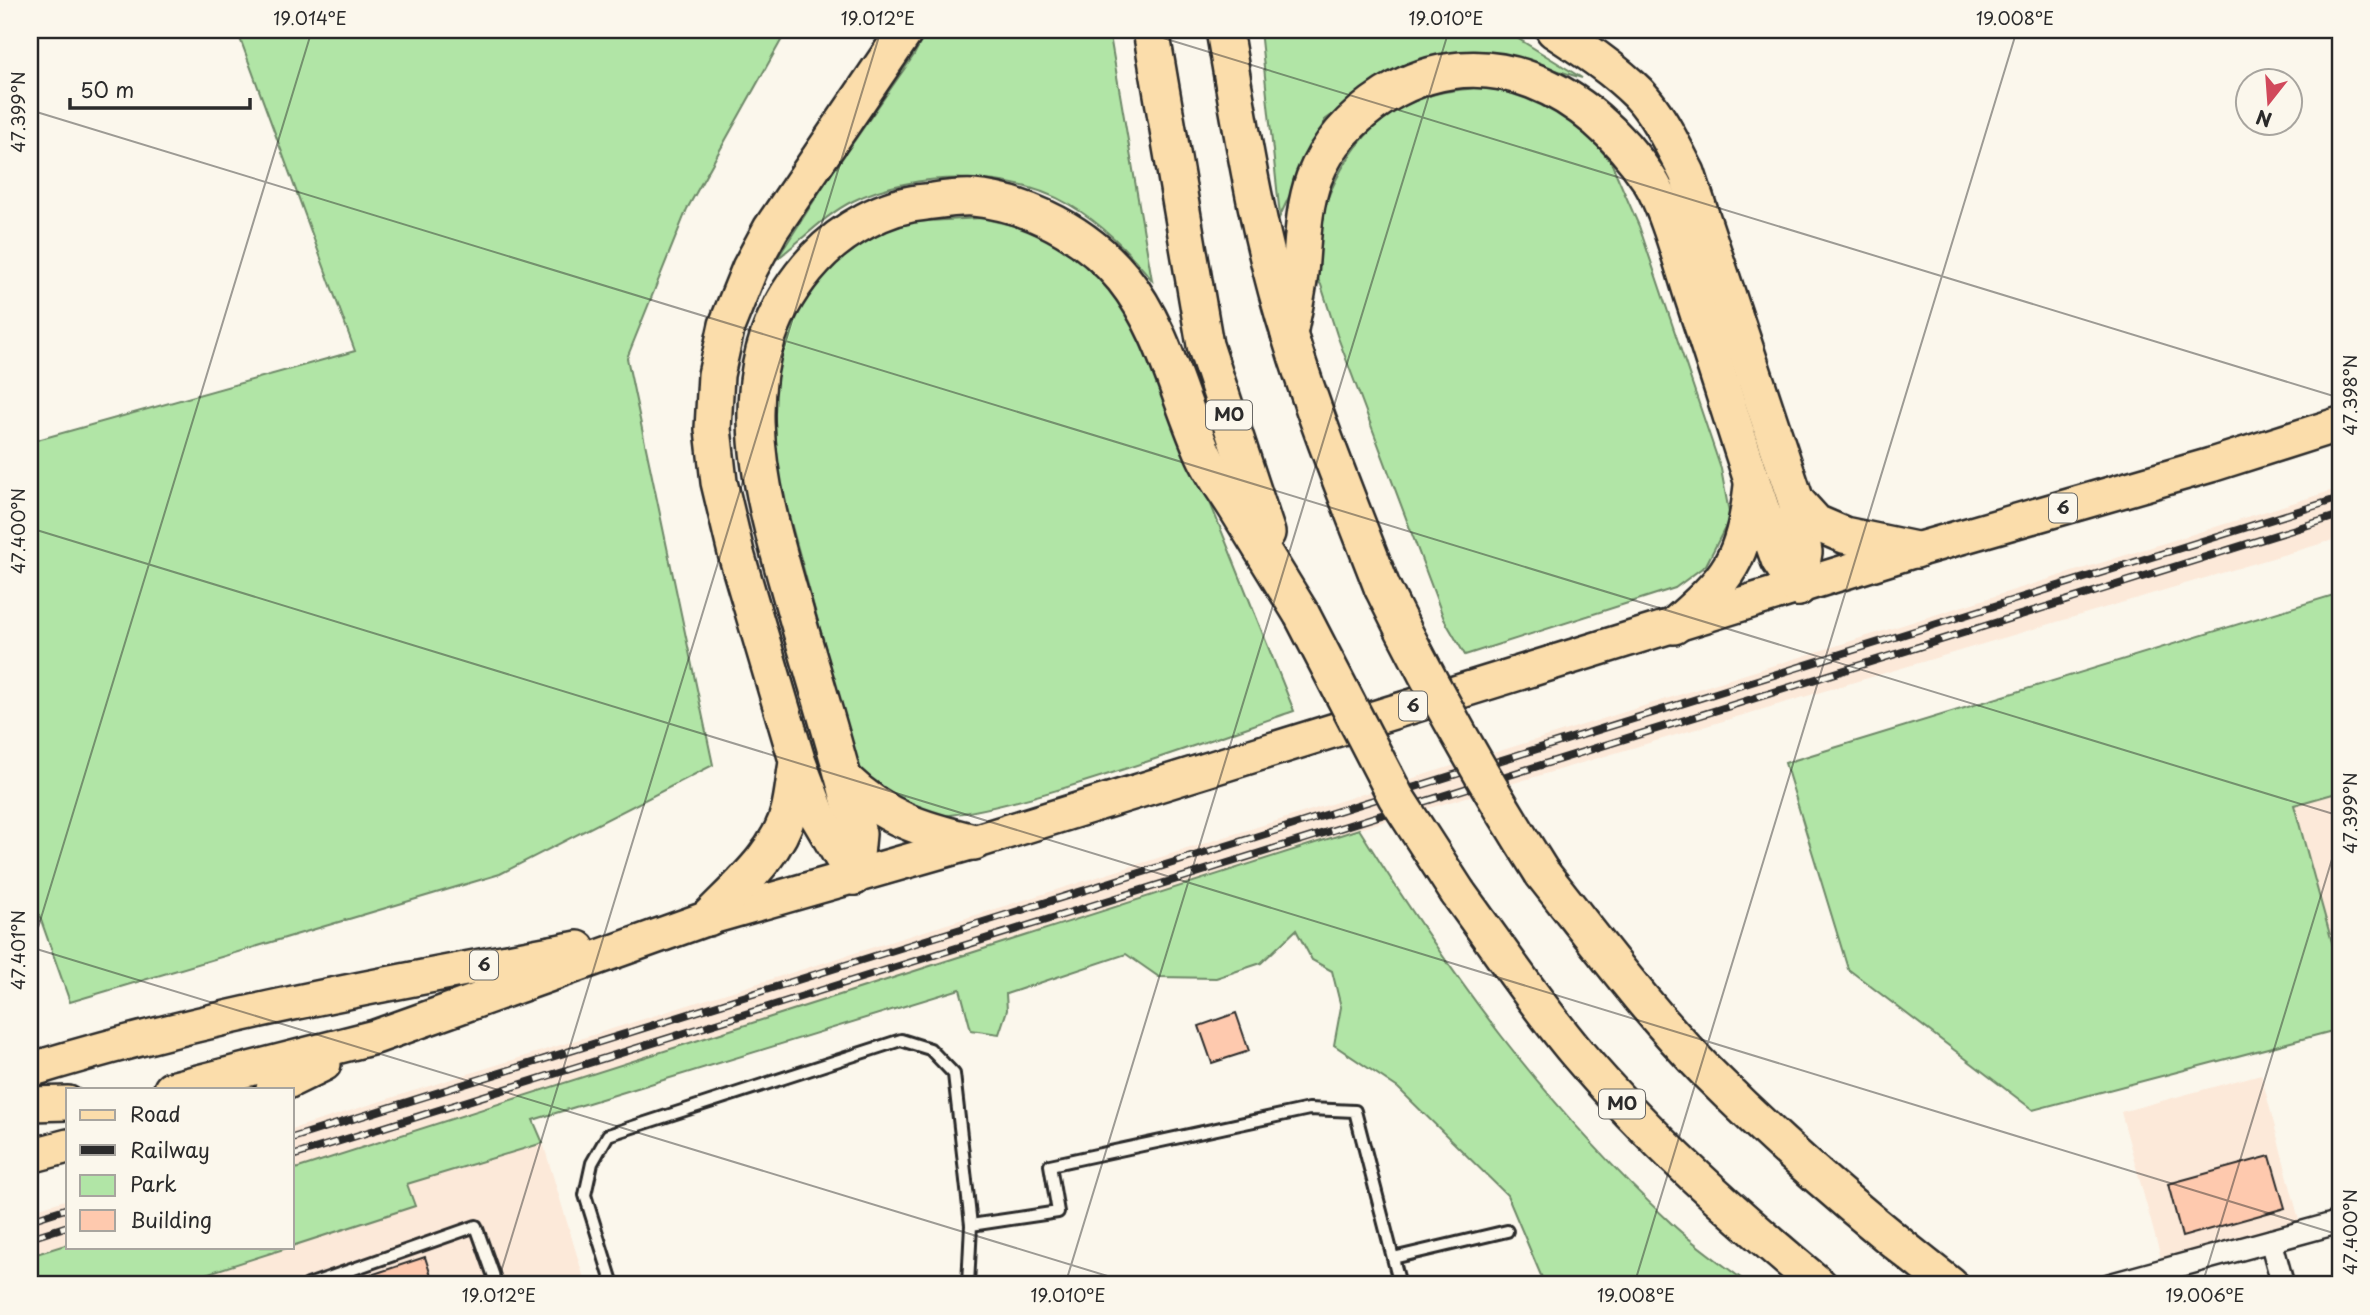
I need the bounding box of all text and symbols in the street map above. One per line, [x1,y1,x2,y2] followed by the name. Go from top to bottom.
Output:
[273,4,347,31] text: 19.014°E
[841,4,915,31] text: 19.012°E
[1409,4,1483,31] text: 19.010°E
[1976,4,2054,31] text: 19.008°E
[70,66,250,110] scale bar
[2234,66,2304,136] north arrow
[4,71,31,153] text: 47.399°N
[80,73,134,105] text: 50 m
[2252,104,2275,135] text: N
[2336,354,2363,436] text: 47.398°N
[1206,400,1252,430] road number: M0
[4,488,31,574] text: 47.400°N
[2049,494,2077,522] road number: 6
[1399,692,1427,720] road number: 6
[2336,772,2363,854] text: 47.399°N
[4,910,31,990] text: 47.401°N
[470,950,498,980] road number: 6
[66,1088,294,1248] legend
[1599,1090,1645,1119] road number: M0
[130,1097,181,1129] text: Road
[130,1133,210,1165] text: Railway
[130,1167,177,1199] text: Park
[2336,1189,2363,1275] text: 47.400°N
[130,1203,212,1235] text: Building
[462,1281,536,1308] text: 19.012°E
[1031,1281,1105,1308] text: 19.010°E
[1597,1281,1675,1308] text: 19.008°E
[2165,1281,2245,1308] text: 19.006°E

